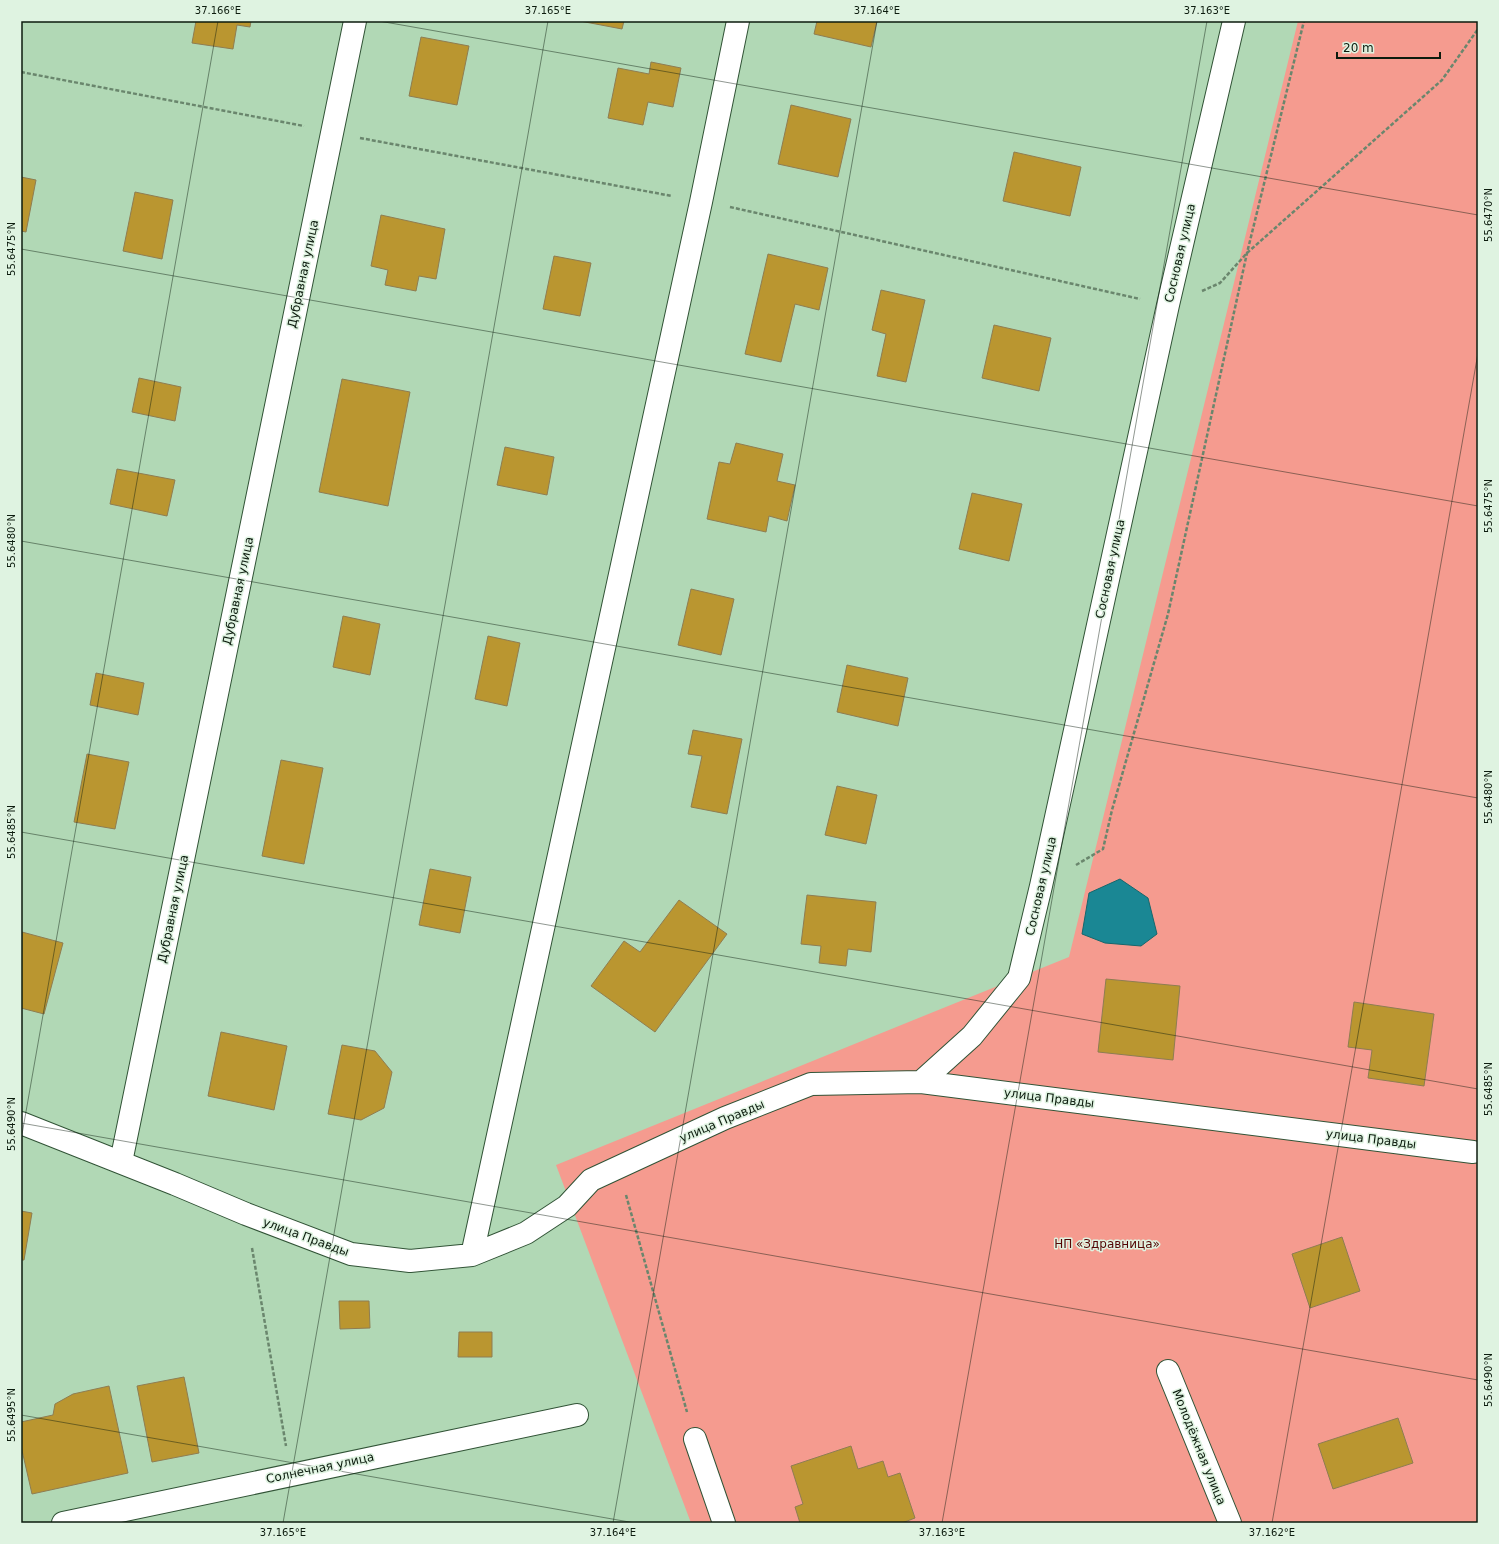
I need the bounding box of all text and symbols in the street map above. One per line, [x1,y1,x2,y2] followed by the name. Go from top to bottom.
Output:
[195,5,241,16] text: 37.166°E
[525,5,571,16] text: 37.165°E
[854,5,900,16] text: 37.164°E
[1184,5,1230,16] text: 37.163°E
[1337,34,1440,60] scale bar
[1343,41,1374,55] text: 20 m
[1483,188,1494,242] text: 55.6470°N
[1162,202,1198,304] street label: Сосновая улица
[285,219,321,329] street label: Дубравная улица
[6,222,17,276] text: 55.6475°N
[1483,479,1494,533] text: 55.6475°N
[6,514,17,568] text: 55.6480°N
[1093,518,1127,620] street label: Сосновая улица
[220,536,256,646] street label: Дубравная улица
[1483,770,1494,824] text: 55.6480°N
[6,805,17,859] text: 55.6485°N
[1023,835,1059,937] street label: Сосновая улица
[155,854,191,964] street label: Дубравная улица
[1483,1062,1494,1116] text: 55.6485°N
[1003,1086,1095,1110] street label: улица Правды
[6,1097,17,1151] text: 55.6490°N
[677,1097,767,1145] street label: улица Правды
[1325,1127,1417,1151] street label: улица Правды
[261,1215,351,1259] street label: улица Правды
[1054,1237,1160,1251] park label: НП «Здравница»
[1483,1353,1494,1407] text: 55.6490°N
[1169,1387,1229,1507] street label: Молодёжная улица
[6,1388,17,1442] text: 55.6495°N
[265,1450,375,1486] street label: Солнечная улица
[260,1527,306,1538] text: 37.165°E
[590,1527,636,1538] text: 37.164°E
[919,1527,965,1538] text: 37.163°E
[1249,1527,1295,1538] text: 37.162°E

